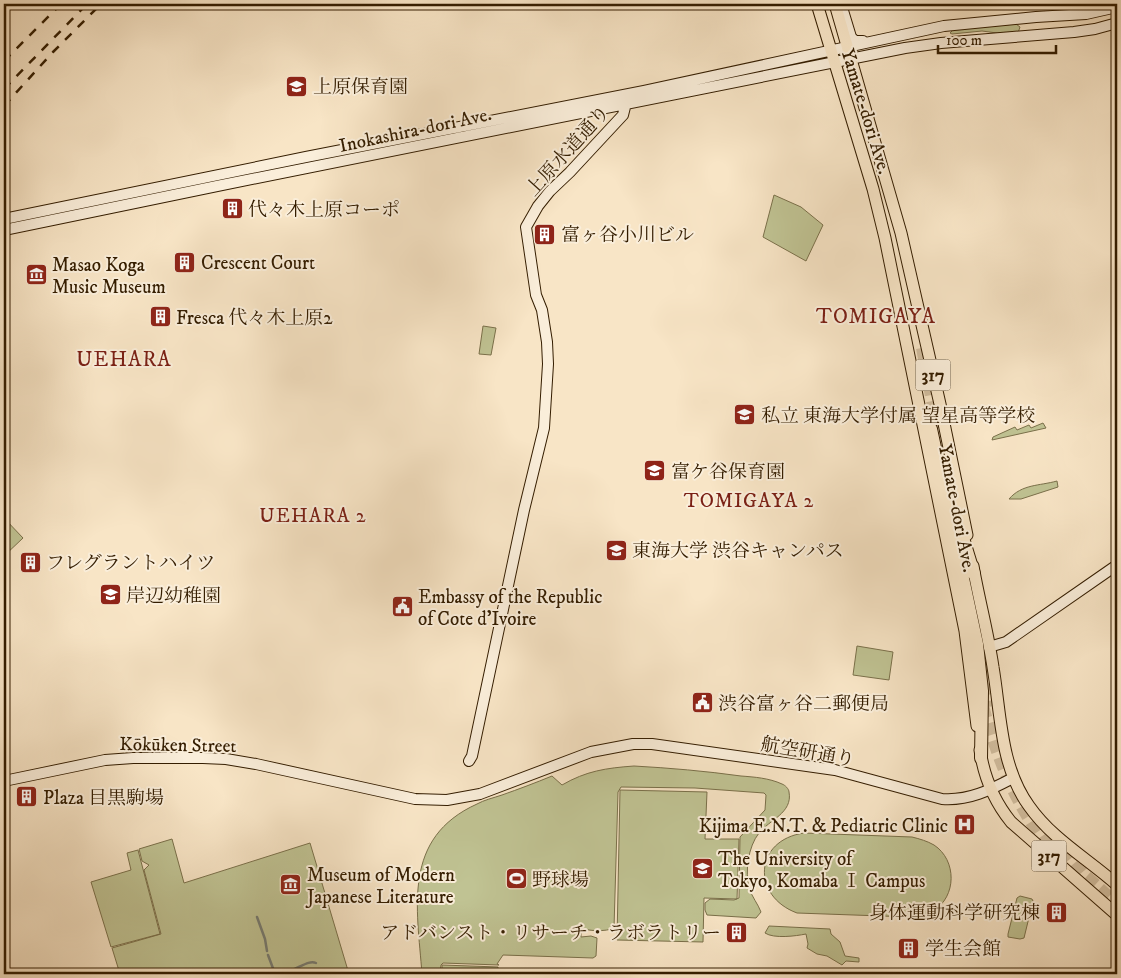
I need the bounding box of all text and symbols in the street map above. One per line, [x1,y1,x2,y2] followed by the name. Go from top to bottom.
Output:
[938,22,1056,54] scale bar
[946,31,982,50] text: 100 m
[836,46,896,177] street label: Yamate-dori Ave.
[285,74,309,98] school or university icon: 上原保育園
[313,76,408,99] place label: 上原保育園
[521,101,615,201] street label: 上原水道通り
[337,103,494,158] street label: Inokashira-dori Ave.
[220,197,244,221] building icon: 代々木上原コーポ
[248,199,400,222] place label: 代々木上原コーポ
[533,222,557,246] building icon: 富ヶ谷小川ビル
[561,224,694,247] place label: 富ヶ谷小川ビル
[173,250,197,274] building icon: Crescent Court
[201,252,315,275] place label: Crescent Court
[52,254,166,299] place label: Masao Koga Music Museum
[24,263,48,287] museum icon: Masao Koga Music Museum
[816,304,936,330] district label: TOMIGAYA
[148,305,172,329] building icon: Fresca 代々木上原2
[176,307,333,330] place label: Fresca 代々木上原2
[76,347,172,373] district label: UEHARA
[916,360,950,390] road number: 317
[733,403,757,427] school or university icon: 私立 東海大学付属 望星高等学校
[761,405,1035,428] place label: 私立 東海大学付属 望星高等学校
[933,442,980,574] street label: Yamate-dori Ave.
[643,459,667,483] school or university icon: 富ケ谷保育園
[671,461,785,484] place label: 富ケ谷保育園
[684,489,814,514] district label: TOMIGAYA 2
[259,504,367,529] district label: UEHARA 2
[604,538,628,562] school or university icon: 東海大学 渋谷キャンパス
[632,540,844,563] place label: 東海大学 渋谷キャンパス
[18,550,42,574] building icon: フレグラントハイツ
[46,552,215,575] place label: フレグラントハイツ
[98,583,122,607] school or university icon: 岸辺幼稚園
[126,585,221,608] place label: 岸辺幼稚園
[418,586,602,631] place label: Embassy of the Republic of Cote d'Ivoire
[390,595,414,619] public building icon: Embassy of the Republic of Cote d'Ivoire
[690,691,714,715] public building icon: 渋谷富ヶ谷二郵便局
[718,693,889,716] place label: 渋谷富ヶ谷二郵便局
[119,733,237,758] street label: Kōkūken Street
[759,733,857,772] street label: 航空研通り
[15,785,39,809] building icon: Plaza 目黒駒場
[43,787,164,810] place label: Plaza 目黒駒場
[952,813,976,837] hospital icon: Kijima E.N.T. & Pediatric Clinic
[699,815,948,838] place label: Kijima E.N.T. & Pediatric Clinic
[1032,840,1066,871] road number: 317
[718,848,925,893] place label: The University of Tokyo, Komaba Ⅰ Campus
[690,857,714,881] school or university icon: The University of Tokyo, Komaba Ⅰ Campus
[305,864,455,909] place label: Museum of Modern Japanese Literature
[504,867,528,891] sports icon: 野球場
[532,869,589,892] place label: 野球場
[279,873,303,897] museum icon: Museum of Modern Japanese Literature
[1044,900,1068,924] building icon: 身体運動科学研究棟
[869,902,1040,925] place label: 身体運動科学研究棟
[725,920,749,944] building icon: アドバンスト・リサーチ・ラボラトリー
[380,922,721,945] place label: アドバンスト・リサーチ・ラボラトリー
[897,936,921,960] building icon: 学生会館
[925,938,1001,961] place label: 学生会館

